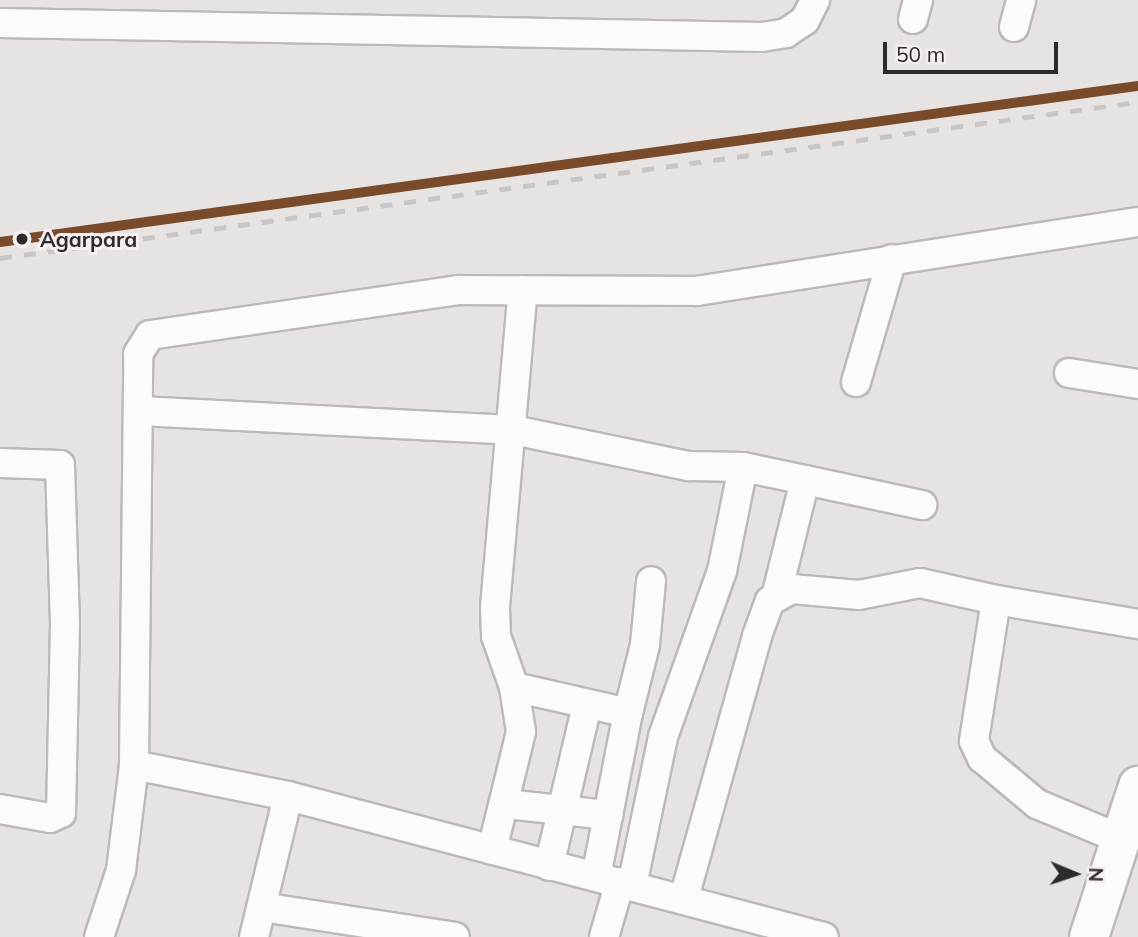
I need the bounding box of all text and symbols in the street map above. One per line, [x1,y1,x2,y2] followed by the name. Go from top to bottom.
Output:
[886,28,1061,72] scale bar
[896,41,945,67] text: 50 m
[40,226,137,252] place label: Agarpara
[11,228,33,250] marker: Agarpara
[1040,839,1110,909] north arrow
[1084,867,1108,882] text: N

